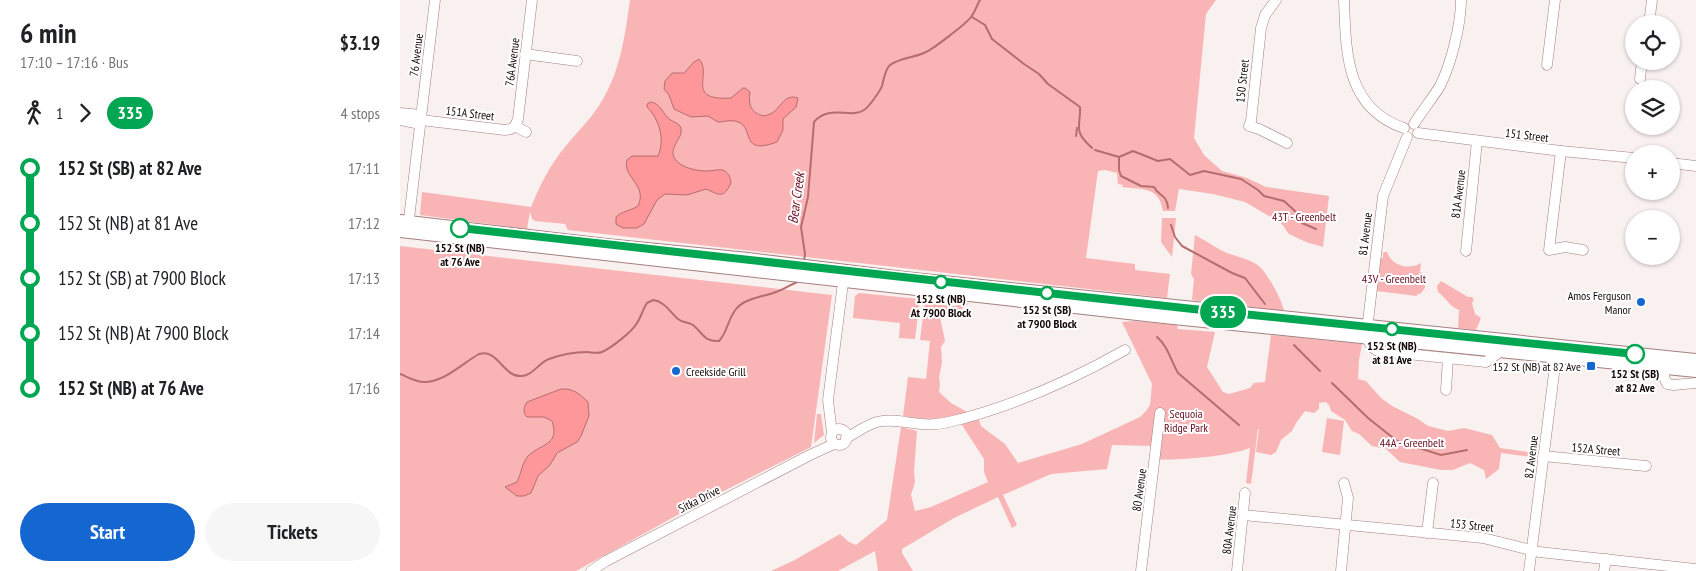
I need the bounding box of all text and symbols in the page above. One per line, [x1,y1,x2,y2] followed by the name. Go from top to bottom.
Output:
[20,14,77,51] text: 6 min
[1625,15,1680,265] map controls
[1625,15,1680,70] button: locate
[340,31,380,55] text: $3.19
[406,33,426,77] street label: 76 Avenue
[502,37,522,87] street label: 76A Avenue
[20,52,128,72] text: 17:10 – 17:16 · Bus
[1232,58,1252,103] street label: 150 Street
[1625,80,1680,135] button: layers
[20,99,48,127] icon: walk
[71,99,99,127] icon: forward
[117,101,143,124] text: 335
[56,103,63,123] text: 1
[340,103,380,123] text: 4 stops
[445,103,496,124] street label: 151A Street
[1504,125,1550,145] street label: 151 Street
[1625,145,1680,200] button: +
[58,156,202,180] text: 152 St (SB) at 82 Ave
[348,158,380,178] text: 17:11
[1448,169,1468,219] street label: 81A Avenue
[783,170,809,225] water label: Bear Creek
[1272,209,1337,224] park label: 43T - Greenbelt
[1625,210,1680,265] button: −
[58,211,198,235] text: 152 St (NB) at 81 Ave
[1355,212,1375,256] street label: 81 Avenue
[348,213,380,233] text: 17:12
[450,218,470,238] marker: 152 St (NB) at 76 Ave
[435,240,485,269] place label: 152 St (NB) at 76 Ave
[58,266,226,290] text: 152 St (SB) at 7900 Block
[348,268,380,288] text: 17:13
[1362,271,1427,286] park label: 43V - Greenbelt
[934,275,948,289] marker: 152 St (NB) At 7900 Block
[1040,286,1054,300] marker: 152 St (SB) at 7900 Block
[1568,288,1632,317] place label: Amos Ferguson Manor
[910,291,971,320] place label: 152 St (NB) At 7900 Block
[1194,296,1252,328] line badge: 335
[1635,296,1647,308] marker: Amos Ferguson Manor
[1210,300,1236,323] text: 335
[1017,302,1077,331] place label: 152 St (SB) at 7900 Block
[58,321,229,345] text: 152 St (NB) At 7900 Block
[1385,322,1399,336] marker: 152 St (NB) at 81 Ave
[348,323,380,343] text: 17:14
[1367,338,1417,367] place label: 152 St (NB) at 81 Ave
[1625,344,1645,364] marker: 152 St (SB) at 82 Ave
[1492,359,1581,374] place label: 152 St (NB) at 82 Ave
[1585,360,1597,372] marker: 152 St (NB) at 82 Ave
[686,364,746,379] place label: Creekside Grill
[670,365,682,377] marker: Creekside Grill
[1611,366,1659,395] place label: 152 St (SB) at 82 Ave
[58,376,204,400] text: 152 St (NB) at 76 Ave
[348,378,380,398] text: 17:16
[1164,406,1208,435] park label: Sequoia Ridge Park
[1380,435,1445,450] park label: 44A - Greenbelt
[1521,435,1541,479] street label: 82 Avenue
[1571,439,1622,459] street label: 152A Street
[1129,467,1149,513] street label: 80 Avenue
[676,482,722,516] street label: Sitka Drive
[20,503,195,561] button: Start
[205,503,380,561] button: Tickets
[1219,505,1239,555] street label: 80A Avenue
[1450,515,1495,535] street label: 153 Street

